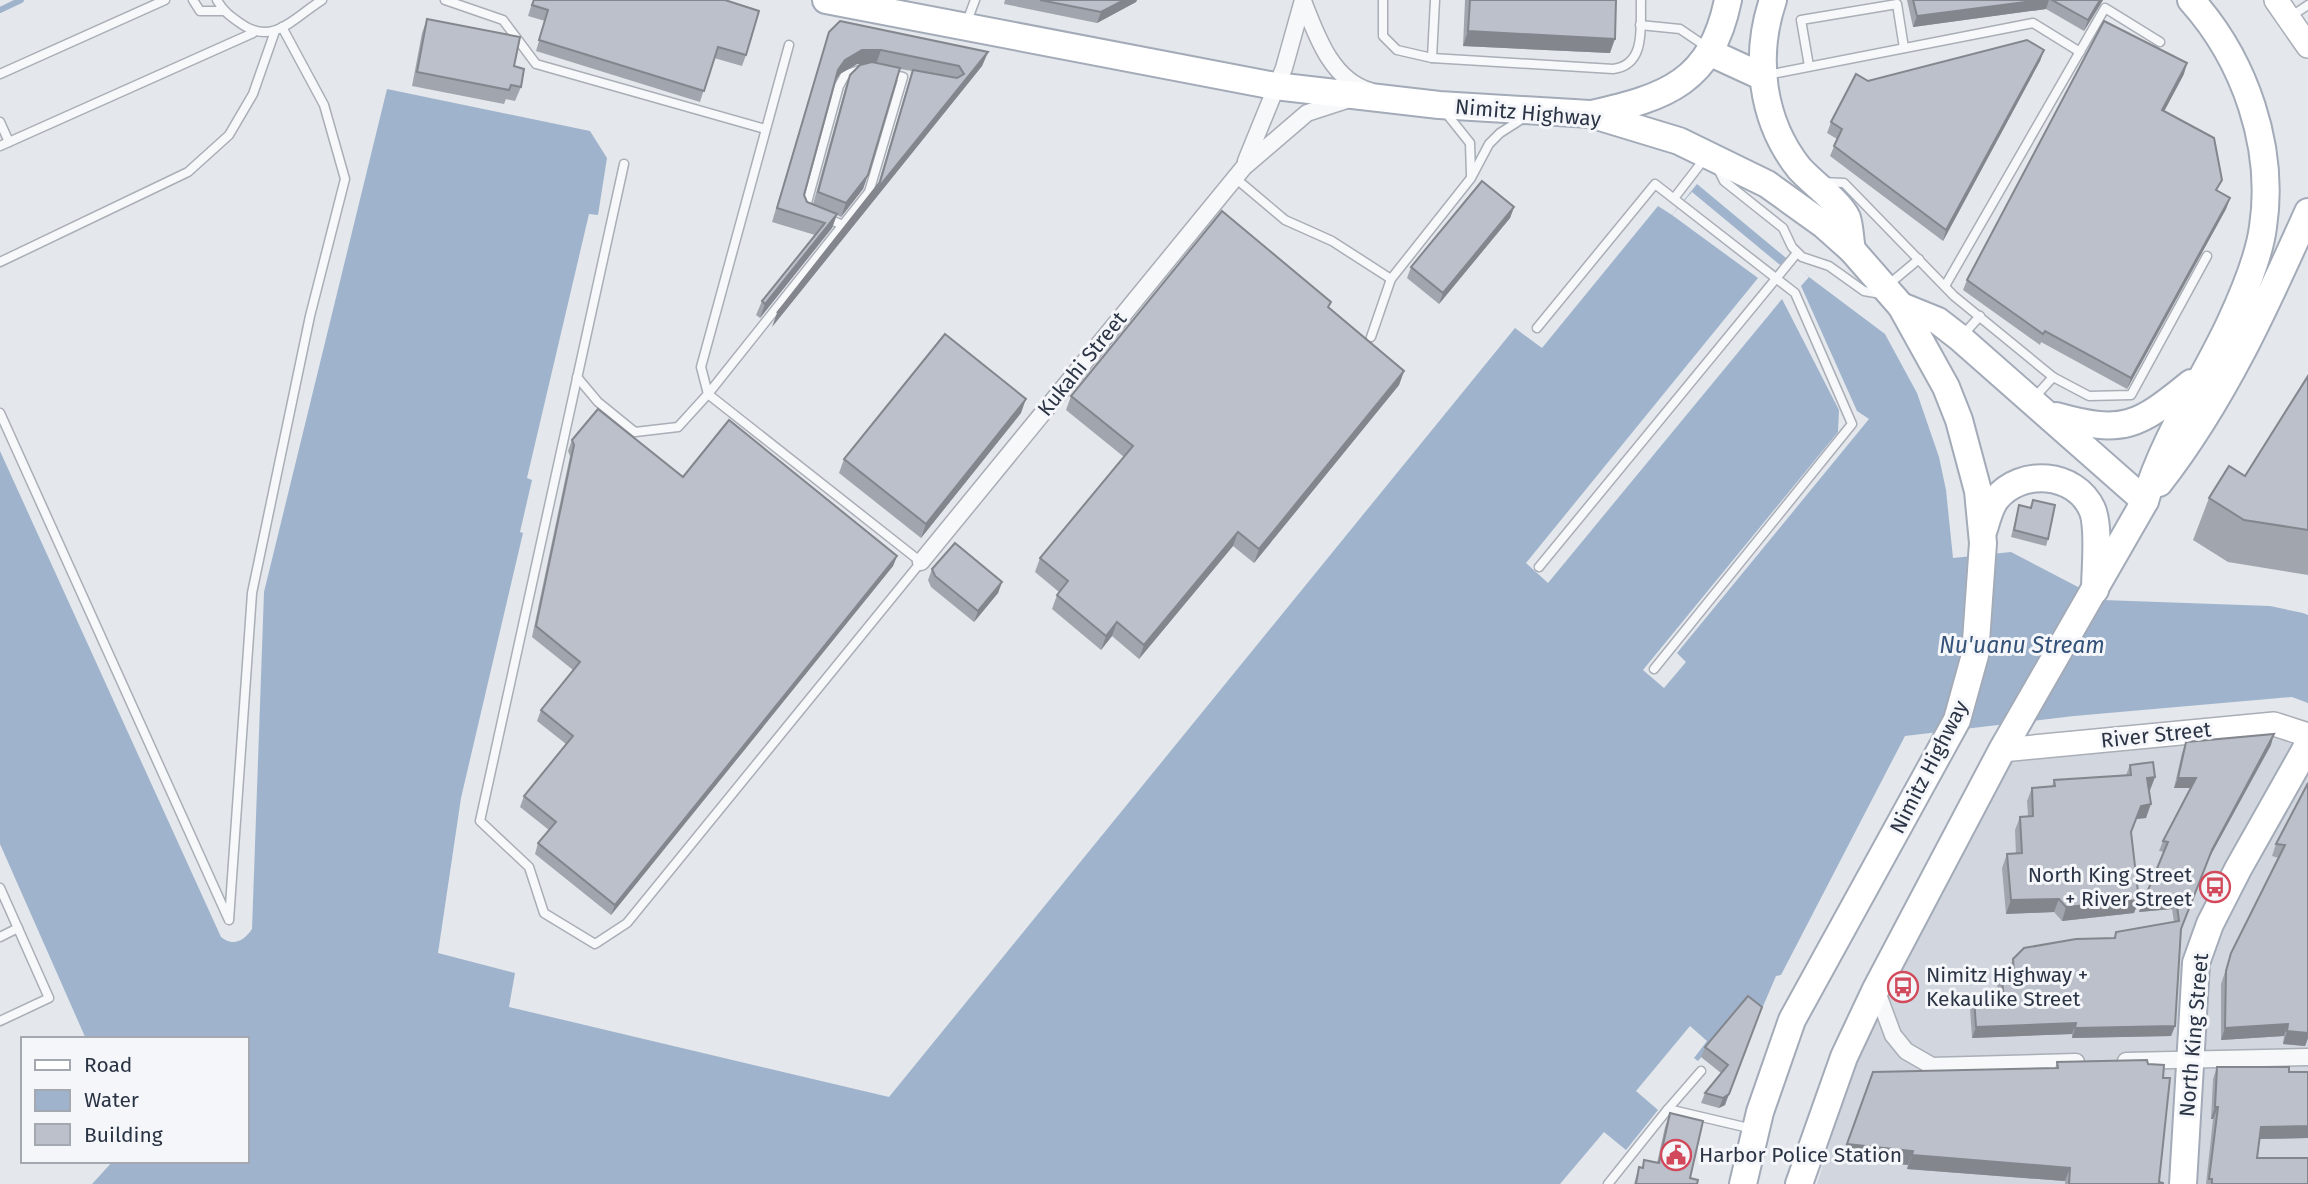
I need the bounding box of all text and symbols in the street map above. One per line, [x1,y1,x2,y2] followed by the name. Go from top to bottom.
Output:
[1454,94,1603,132] street label: Nimitz Highway
[1032,306,1132,422] street label: Kukahi Street
[1939,631,2105,659] water label: Nu'uanu Stream
[1884,695,1974,838] street label: Nimitz Highway
[2099,716,2213,754] street label: River Street
[2028,862,2192,912] place label: North King Street + River Street
[2198,870,2232,904] bus stop icon: North King Street + River Street
[2174,952,2214,1118] street label: North King Street
[1926,962,2088,1012] place label: Nimitz Highway + Kekaulike Street
[1886,970,1920,1004] bus stop icon: Nimitz Highway + Kekaulike Street
[21,1037,248,1163] legend
[84,1052,132,1078] text: Road
[84,1087,139,1113] text: Water
[84,1122,163,1148] text: Building
[1659,1138,1693,1172] public building icon: Harbor Police Station
[1699,1142,1902,1168] place label: Harbor Police Station

